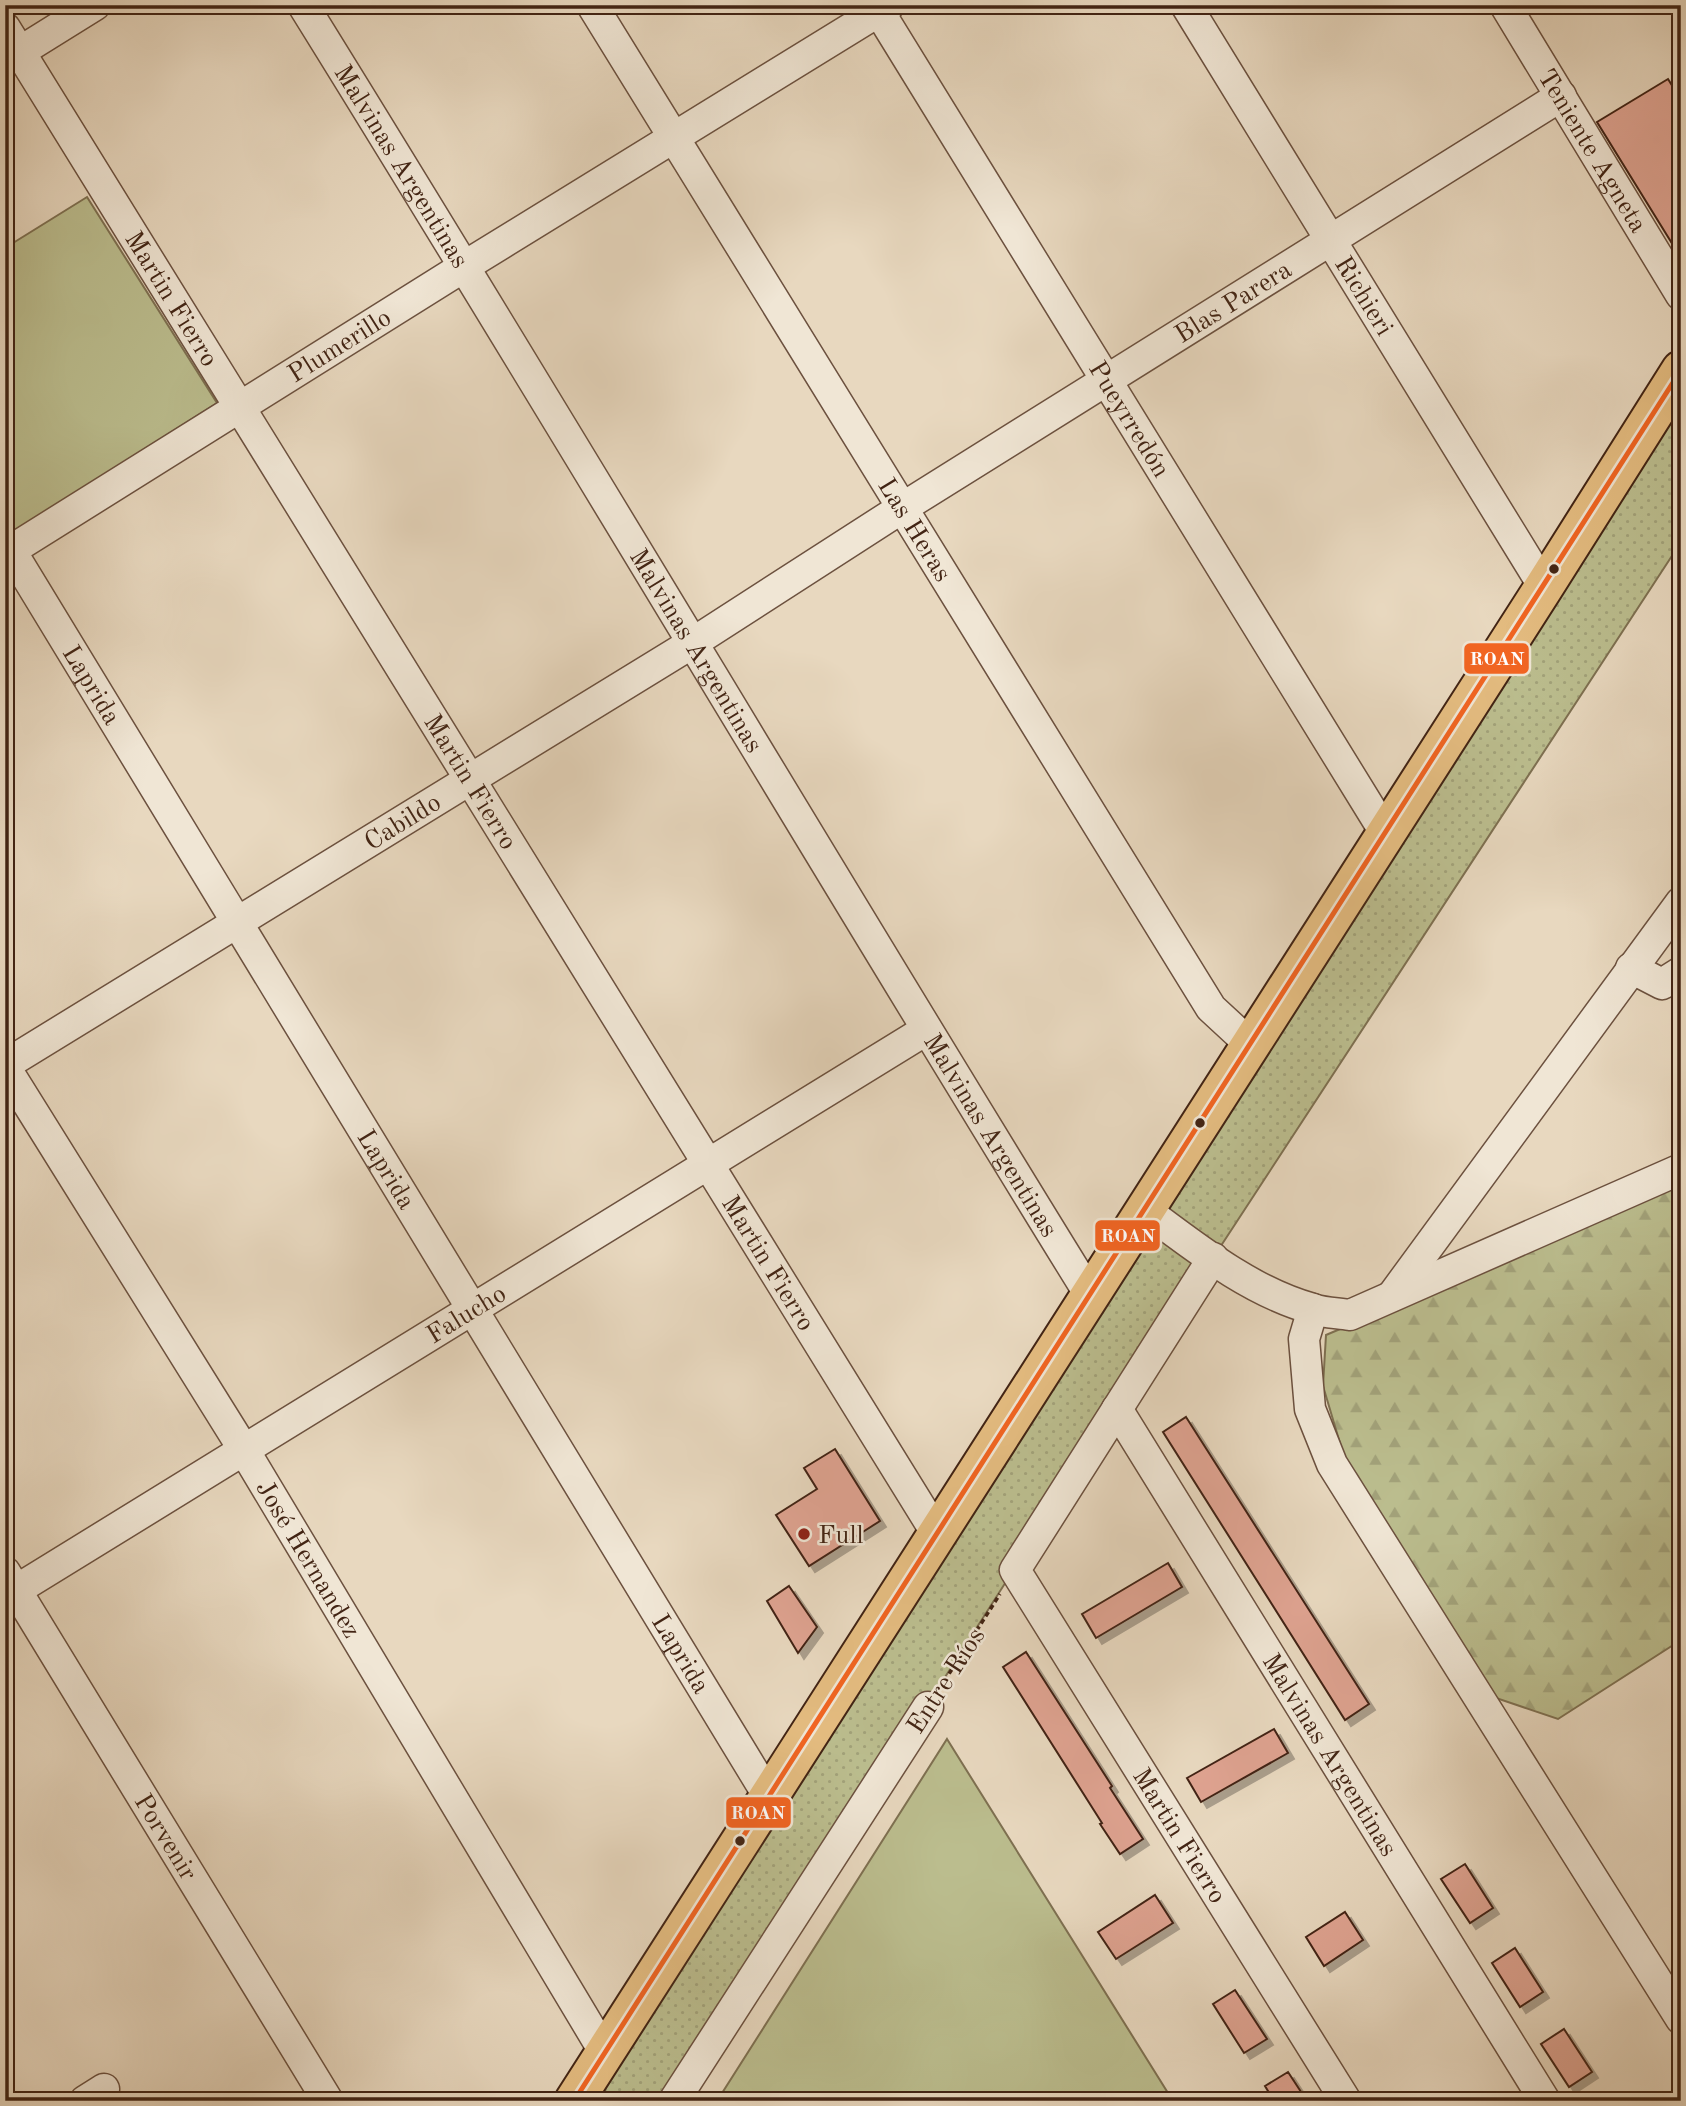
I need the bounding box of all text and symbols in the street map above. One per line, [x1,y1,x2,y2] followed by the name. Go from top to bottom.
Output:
[328,61,473,273] street label: Malvinas Argentinas
[1532,65,1651,238] street label: Teniente Agneta
[119,227,222,372] street label: Martin Fierro
[1329,252,1397,341] street label: Richieri
[1171,257,1297,349] street label: Blas Parera
[284,305,396,388] street label: Plumerillo
[1083,357,1174,482] street label: Pueyrredón
[872,474,955,587] street label: Las Heras
[624,545,767,758] street label: Malvinas Argentinas
[1547,562,1561,576] unlabelled marker
[57,641,125,730] street label: Laprida
[1463,642,1530,675] line badge: ROAN
[1470,651,1525,670] text: ROAN
[418,710,521,855] street label: Martin Fierro
[361,790,446,856] street label: Cabildo
[918,1030,1062,1242] street label: Malvinas Argentinas
[1193,1116,1207,1130] unlabelled marker
[351,1126,419,1214] street label: Laprida
[716,1192,819,1336] street label: Martin Fierro
[1094,1219,1161,1252] line badge: ROAN
[1101,1228,1156,1247] text: ROAN
[422,1281,511,1349] street label: Falucho
[250,1476,364,1643] street label: José Hernandez
[818,1523,864,1549] place label: Full
[796,1526,812,1542] marker: Full
[646,1610,714,1699] street label: Laprida
[903,1623,990,1739] street label: Entre Ríos
[1257,1649,1401,1861] street label: Malvinas Argentinas
[1127,1764,1230,1908] street label: Martin Fierro
[129,1790,201,1886] street label: Porvenir
[725,1796,792,1829] line badge: ROAN
[731,1805,786,1824] text: ROAN
[733,1834,747,1848] unlabelled marker

